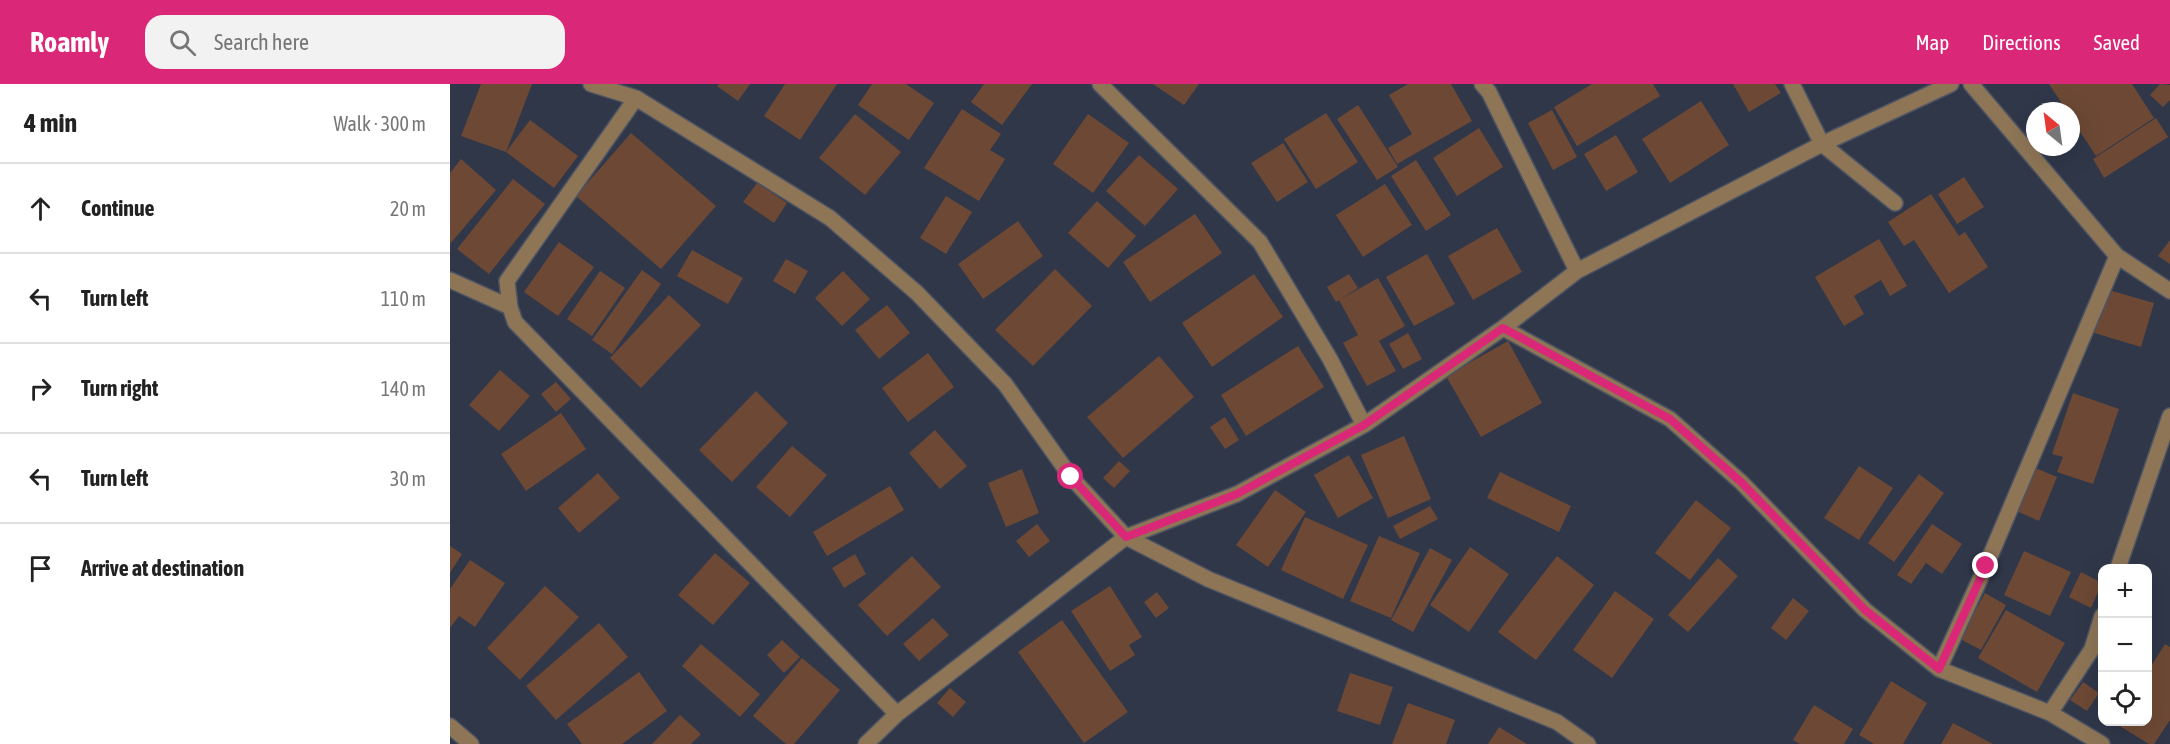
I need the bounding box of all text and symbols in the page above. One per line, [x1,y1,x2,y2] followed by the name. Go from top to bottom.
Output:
[145,15,565,69] search box
[30,26,109,58] text: Roamly
[166,26,199,59] icon: search
[214,29,309,55] text: Search here
[1915,30,1949,54] text: Map
[1982,30,2061,54] text: Directions
[2094,30,2140,54] text: Saved
[2026,102,2080,156] north arrow
[24,108,77,138] text: 4 min
[334,112,426,135] text: Walk · 300 m
[24,192,57,225] icon: ahead
[81,195,155,221] text: Continue
[390,197,426,220] text: 20 m
[24,282,57,315] icon: left
[81,285,148,311] text: Turn left
[381,287,426,310] text: 110 m
[24,372,57,405] icon: right
[81,375,158,401] text: Turn right
[381,377,426,400] text: 140 m
[24,462,57,495] icon: left
[1057,463,1083,489] route start
[81,465,148,491] text: Turn left
[390,467,426,490] text: 30 m
[24,552,57,585] icon: arrive
[1972,552,1998,578] route end
[81,555,244,581] text: Arrive at destination
[2098,564,2152,726] map controls
[2098,564,2152,618] button: +
[2098,618,2152,672] button: −
[2098,672,2152,726] button: locate

